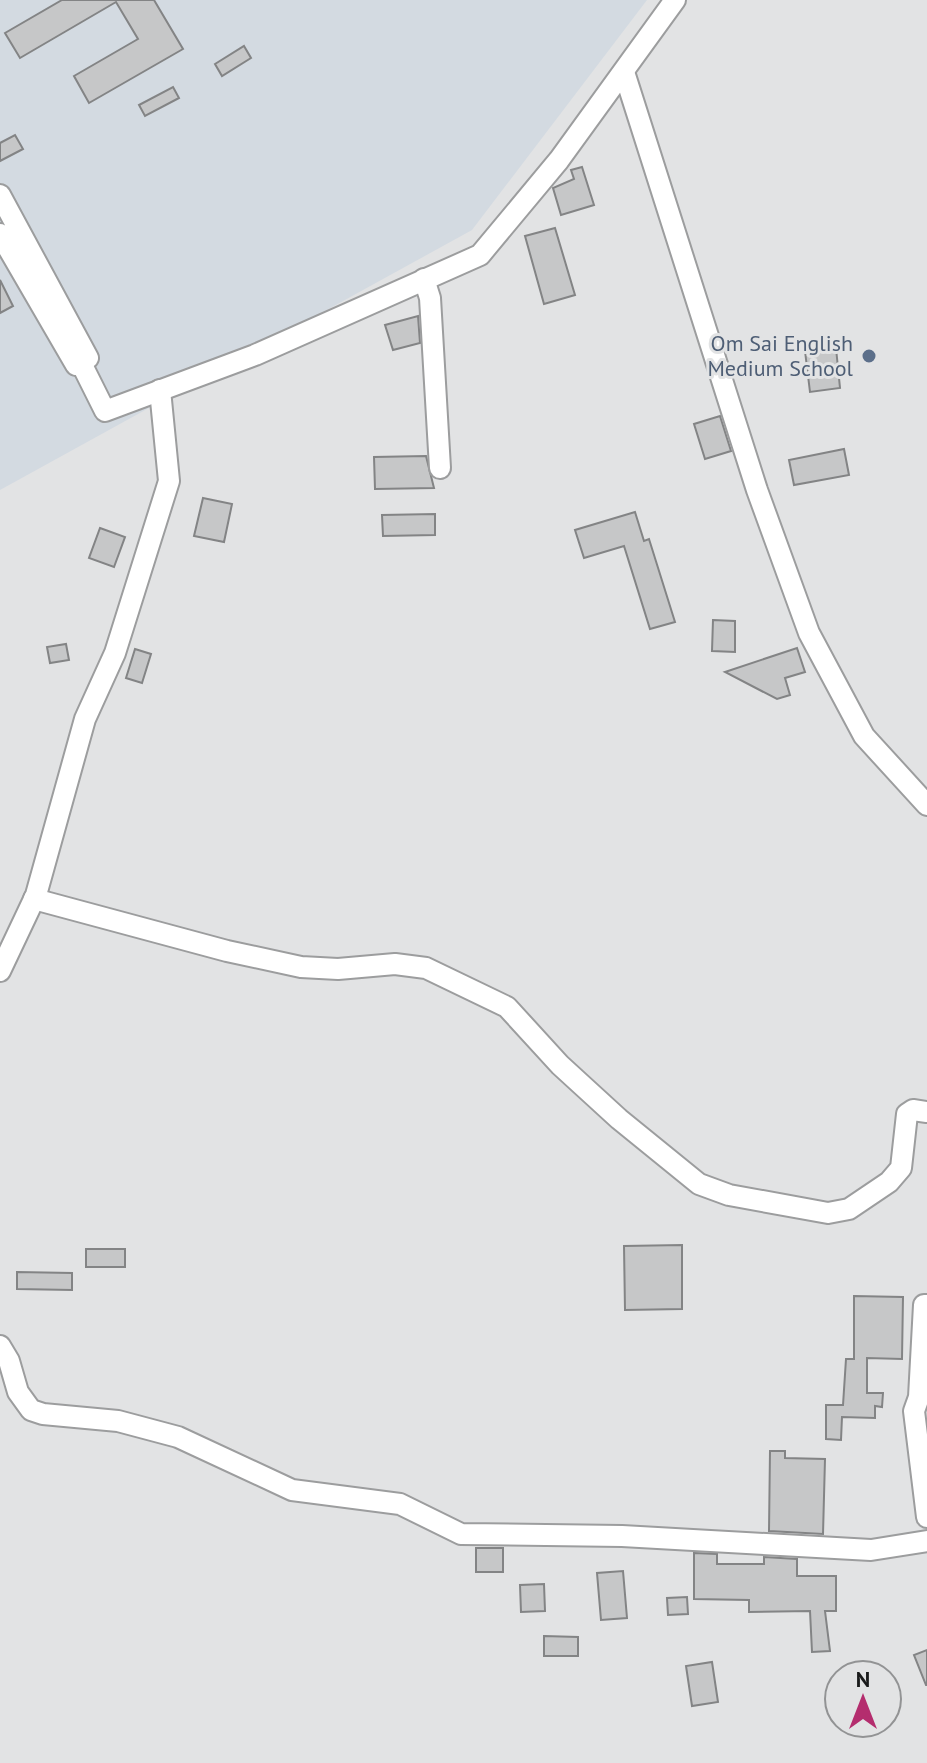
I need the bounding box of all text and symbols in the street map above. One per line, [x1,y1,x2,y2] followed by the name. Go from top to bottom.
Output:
[707,329,854,382] place label: Om Sai English Medium School
[860,347,878,365] marker: Om Sai English Medium School
[823,1659,903,1739] north arrow
[856,1665,870,1693] text: N

